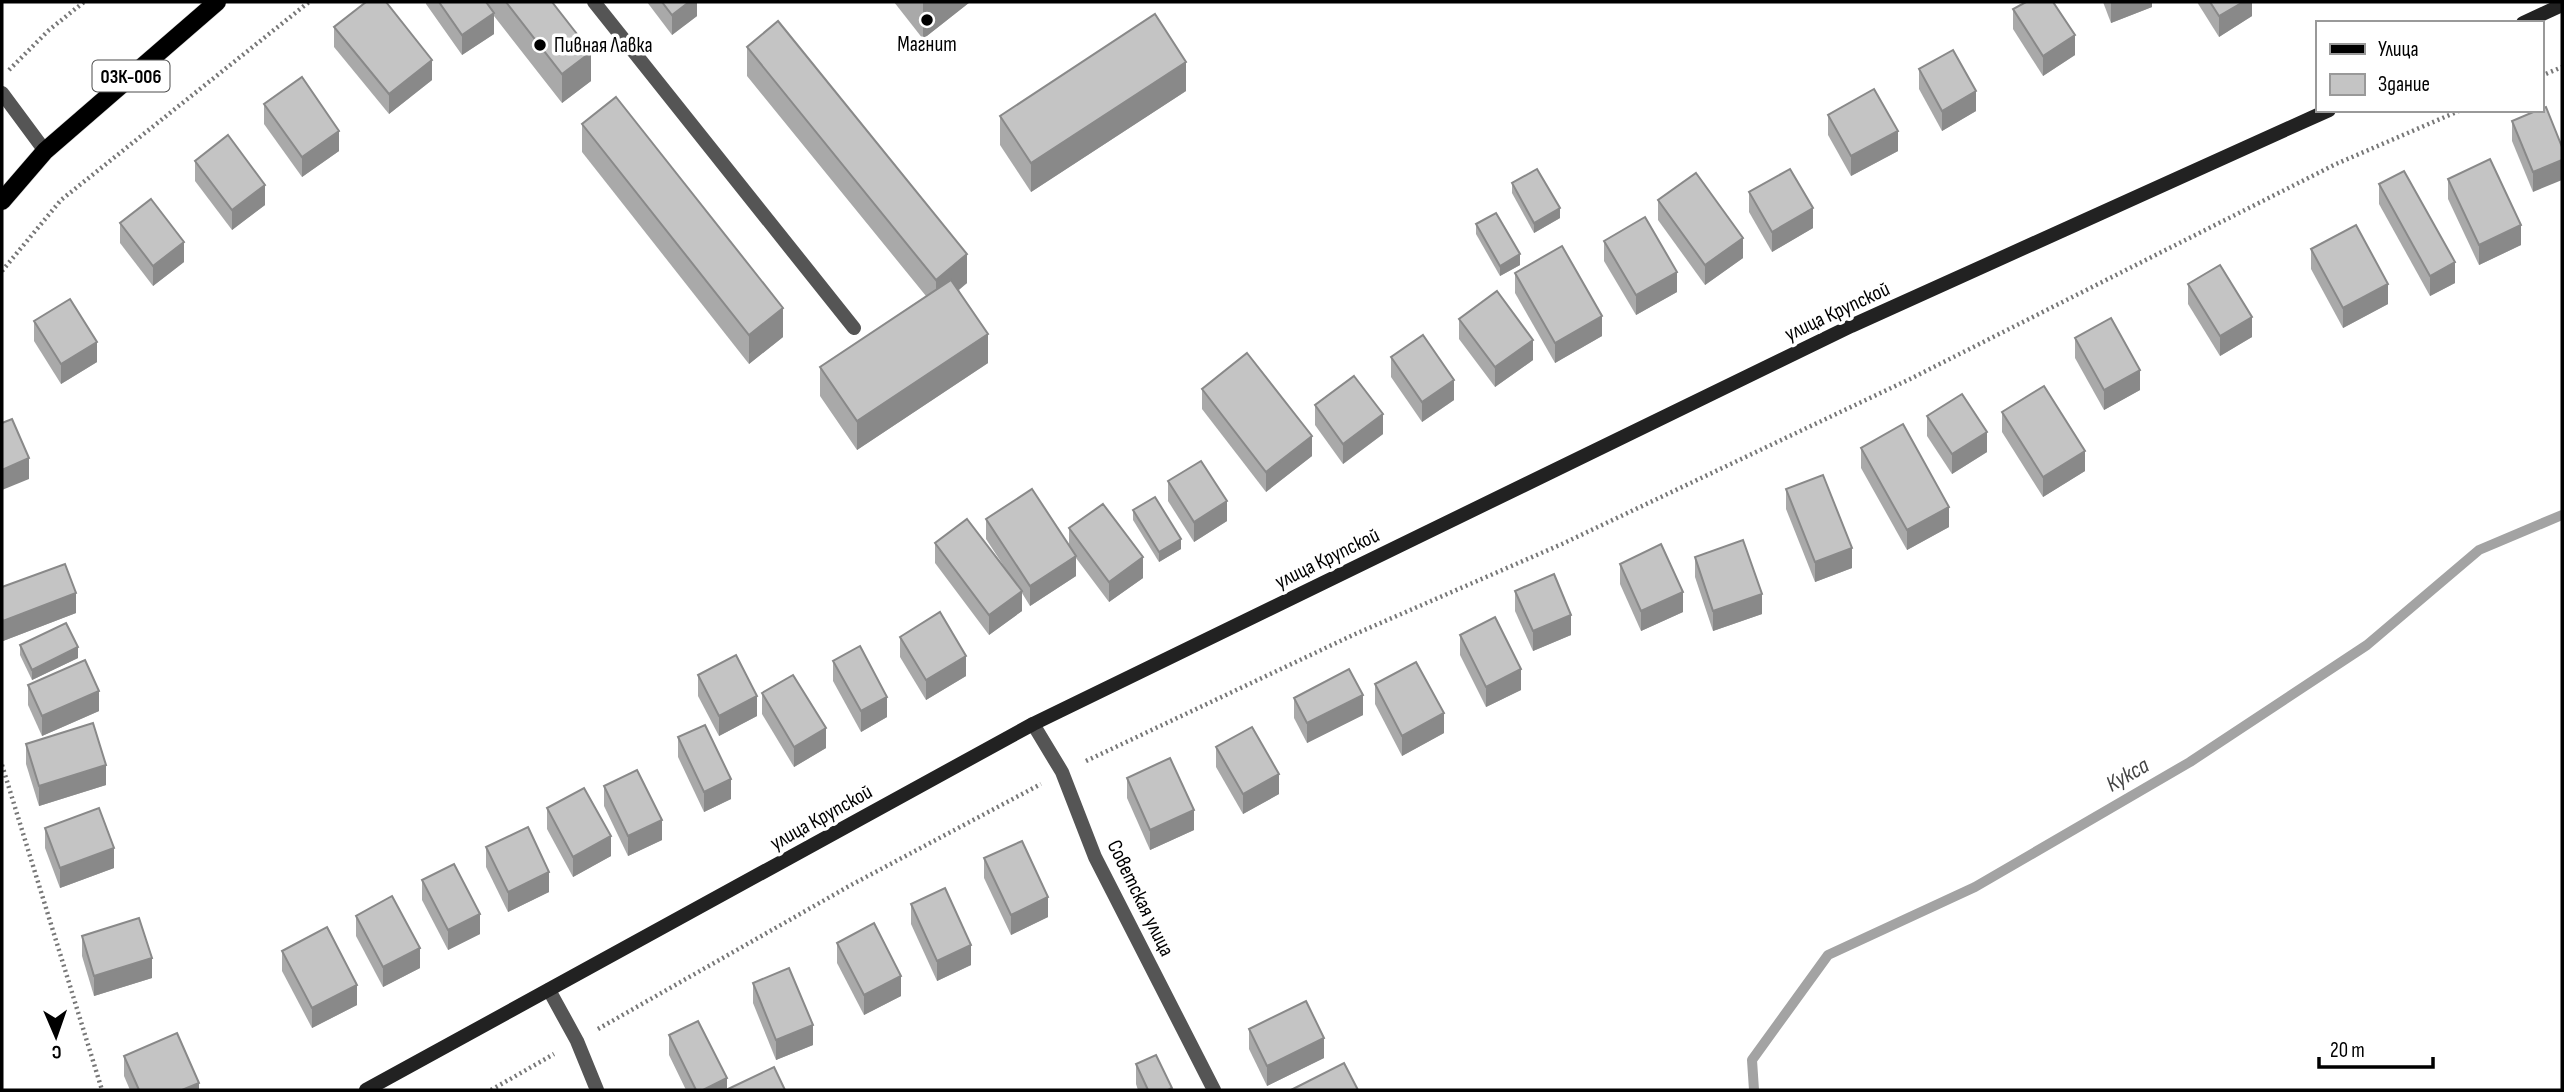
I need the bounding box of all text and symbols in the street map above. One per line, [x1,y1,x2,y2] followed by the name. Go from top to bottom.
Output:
[919,12,935,28] marker: Магнит
[2316,21,2543,112] legend
[897,32,957,57] place label: Магнит
[554,33,653,58] place label: Пивная Лавка
[532,37,548,53] marker: Пивная Лавка
[2378,37,2419,62] text: Улица
[92,60,170,92] road number: 03К-006
[2378,72,2430,97] text: Здание
[1781,276,1894,347] street label: улица Крупской
[1271,522,1383,594] street label: улица Крупской
[2101,751,2155,798] water label: Кукса
[766,779,877,856] street label: улица Крупской
[1102,836,1179,960] street label: Советская улица
[21,1001,91,1071] north arrow
[2319,1026,2433,1070] scale bar
[2330,1038,2365,1063] text: 20 m
[51,1040,62,1063] text: С

